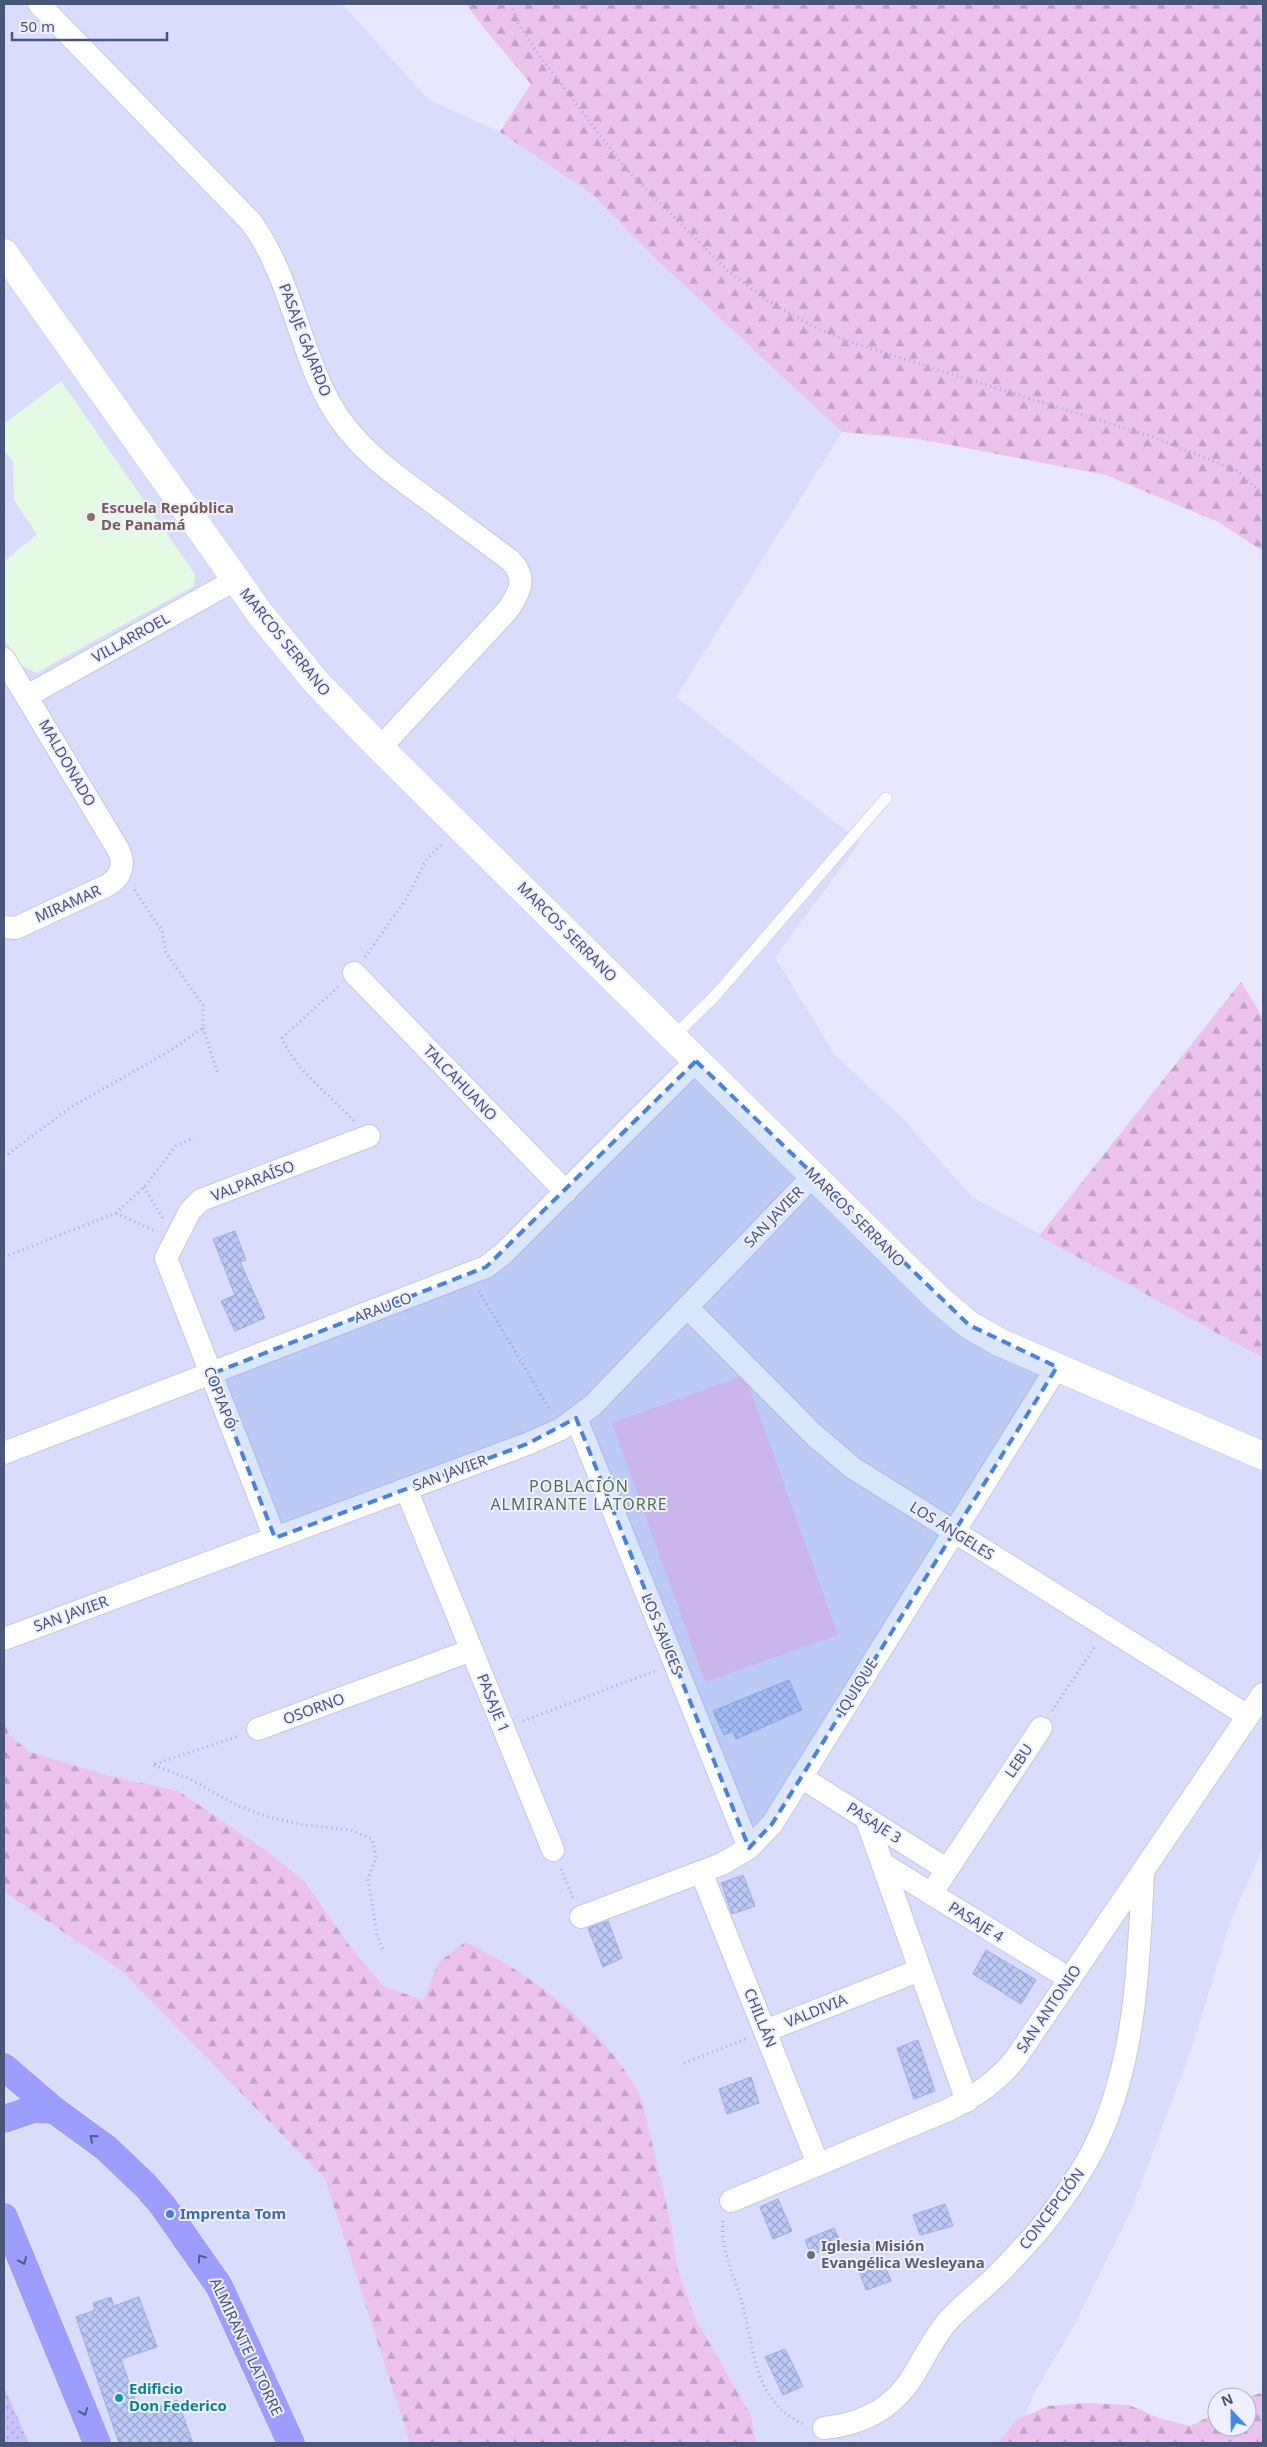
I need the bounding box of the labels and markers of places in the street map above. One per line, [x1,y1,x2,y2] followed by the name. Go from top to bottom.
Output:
[101,497,234,534] place label: Escuela República De Panamá
[85,511,97,523] marker: Escuela República De Panamá
[180,2203,286,2223] place label: Imprenta Tom
[164,2208,176,2220] marker: Imprenta Tom
[821,2235,985,2272] place label: Iglesia Misión Evangélica Wesleyana
[805,2249,817,2261] marker: Iglesia Misión Evangélica Wesleyana
[129,2378,227,2415] place label: Edificio Don Federico
[113,2392,125,2404] marker: Edificio Don Federico

